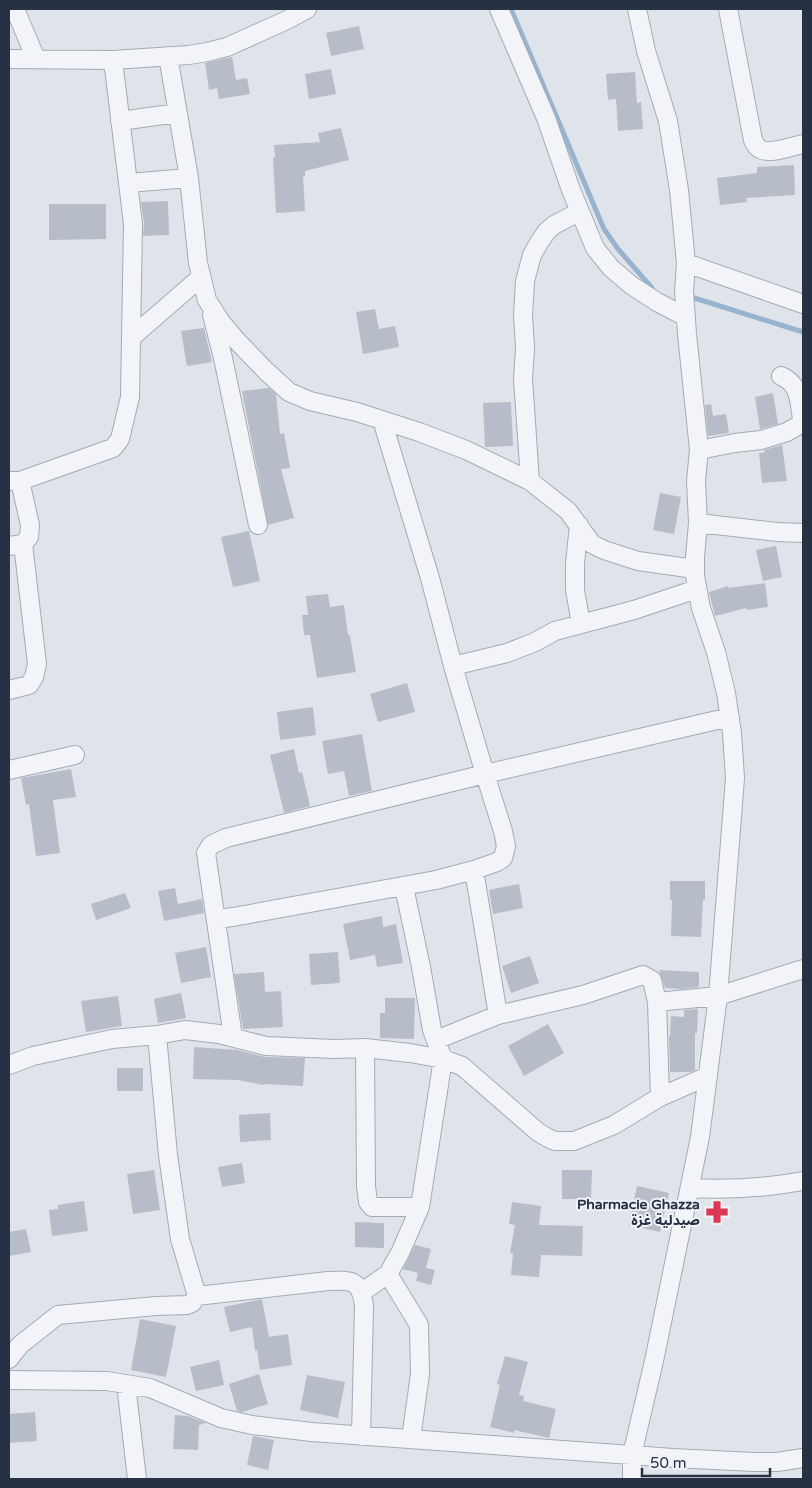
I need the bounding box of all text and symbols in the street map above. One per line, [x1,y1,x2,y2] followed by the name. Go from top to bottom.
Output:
[577,1196,700,1229] place label: Pharmacie Ghazza صيدلية غزة
[704,1199,730,1225] pharmacy icon: Pharmacie Ghazza صيدلية غزة
[642,1446,770,1478] scale bar
[650,1454,687,1472] text: 50 m

